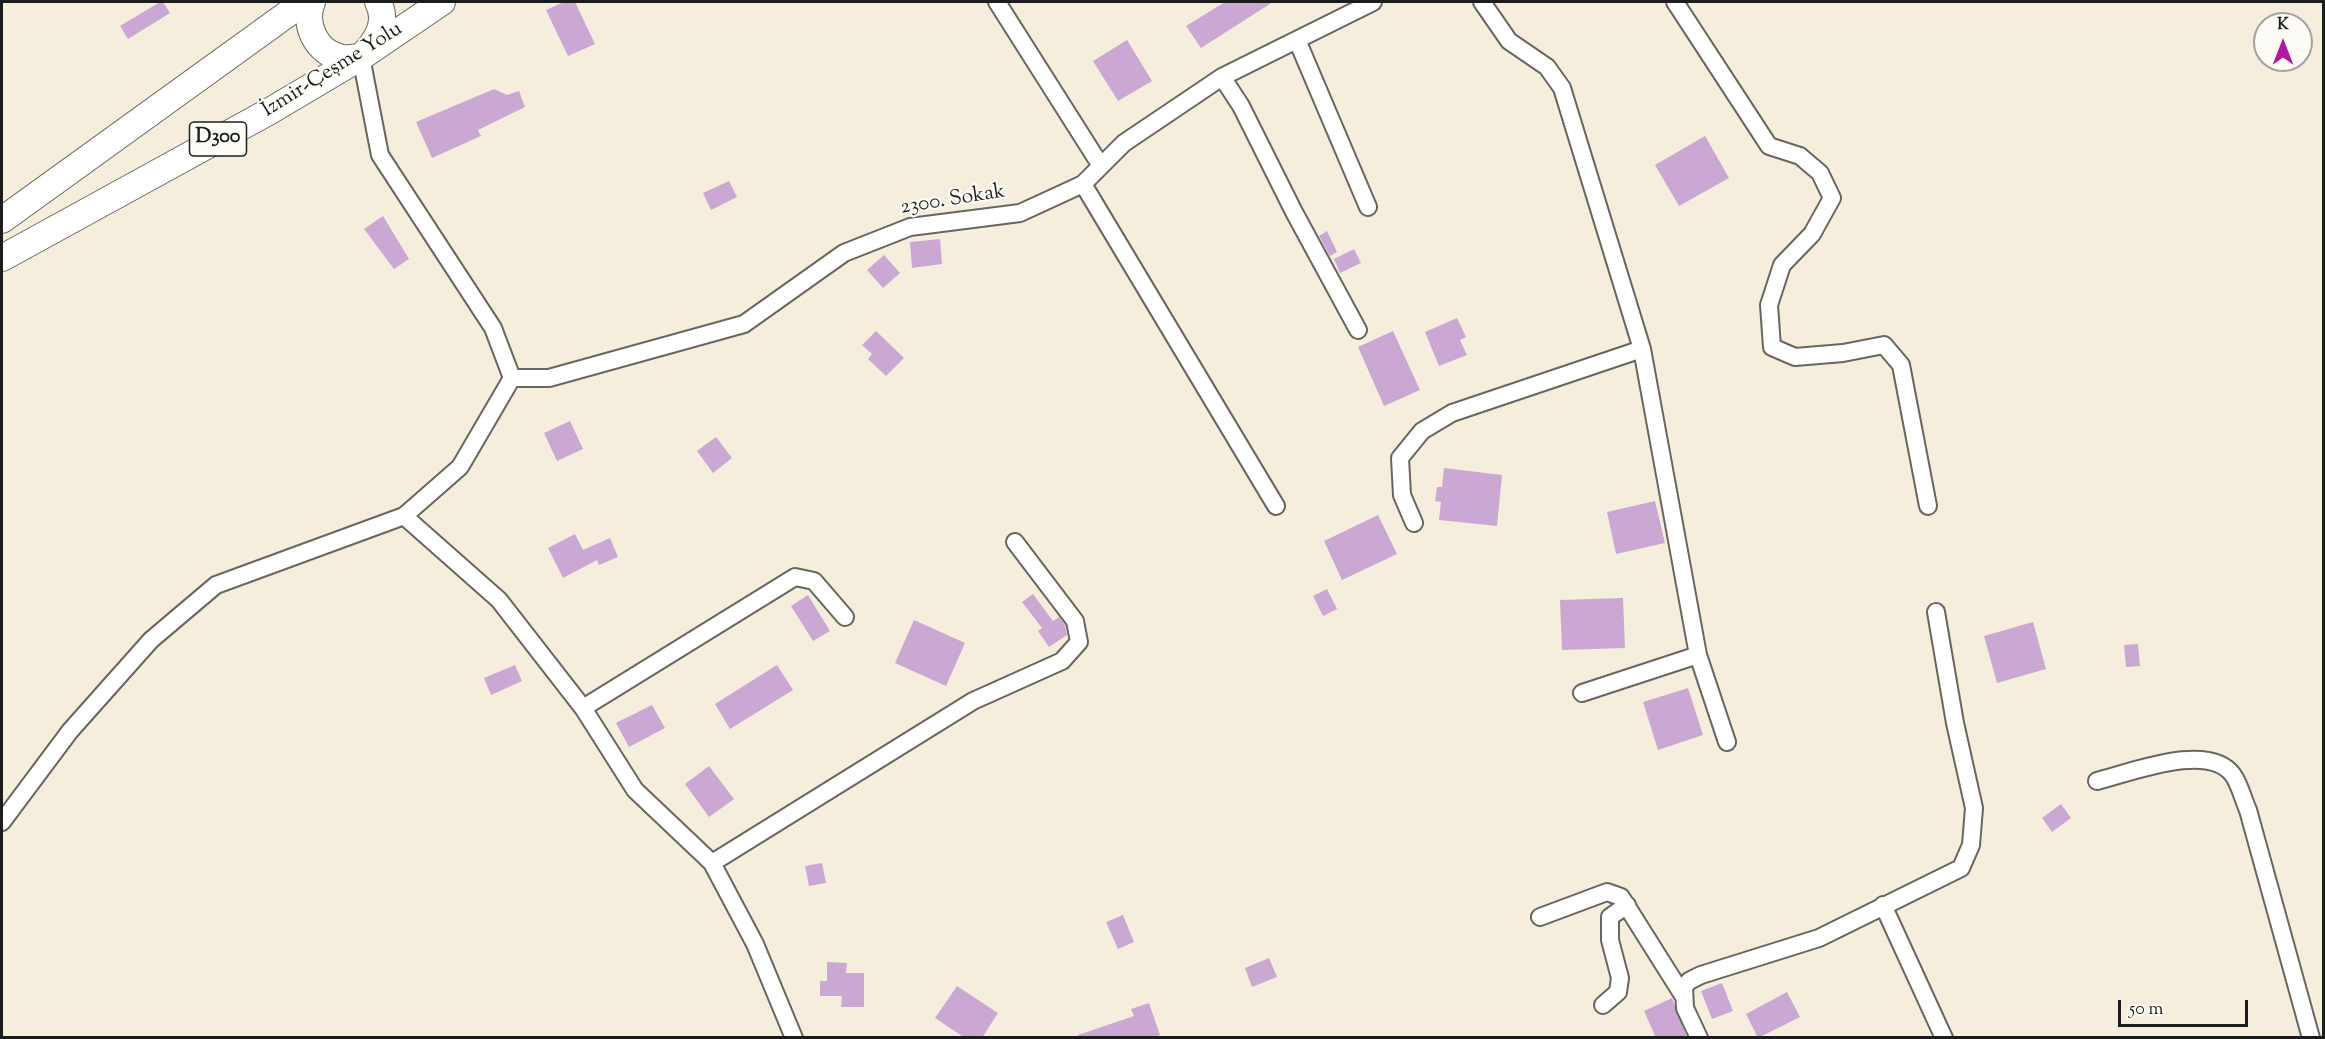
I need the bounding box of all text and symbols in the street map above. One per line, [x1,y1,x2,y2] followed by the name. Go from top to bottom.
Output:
[2253,12,2313,72] north arrow
[2277,14,2289,37] text: K
[258,18,408,124] street label: İzmir-Çeşme Yolu
[190,122,246,156] road number: D300
[899,180,1007,222] street label: 2300. Sokak
[2121,988,2252,1026] scale bar
[2129,997,2163,1023] text: 50 m

